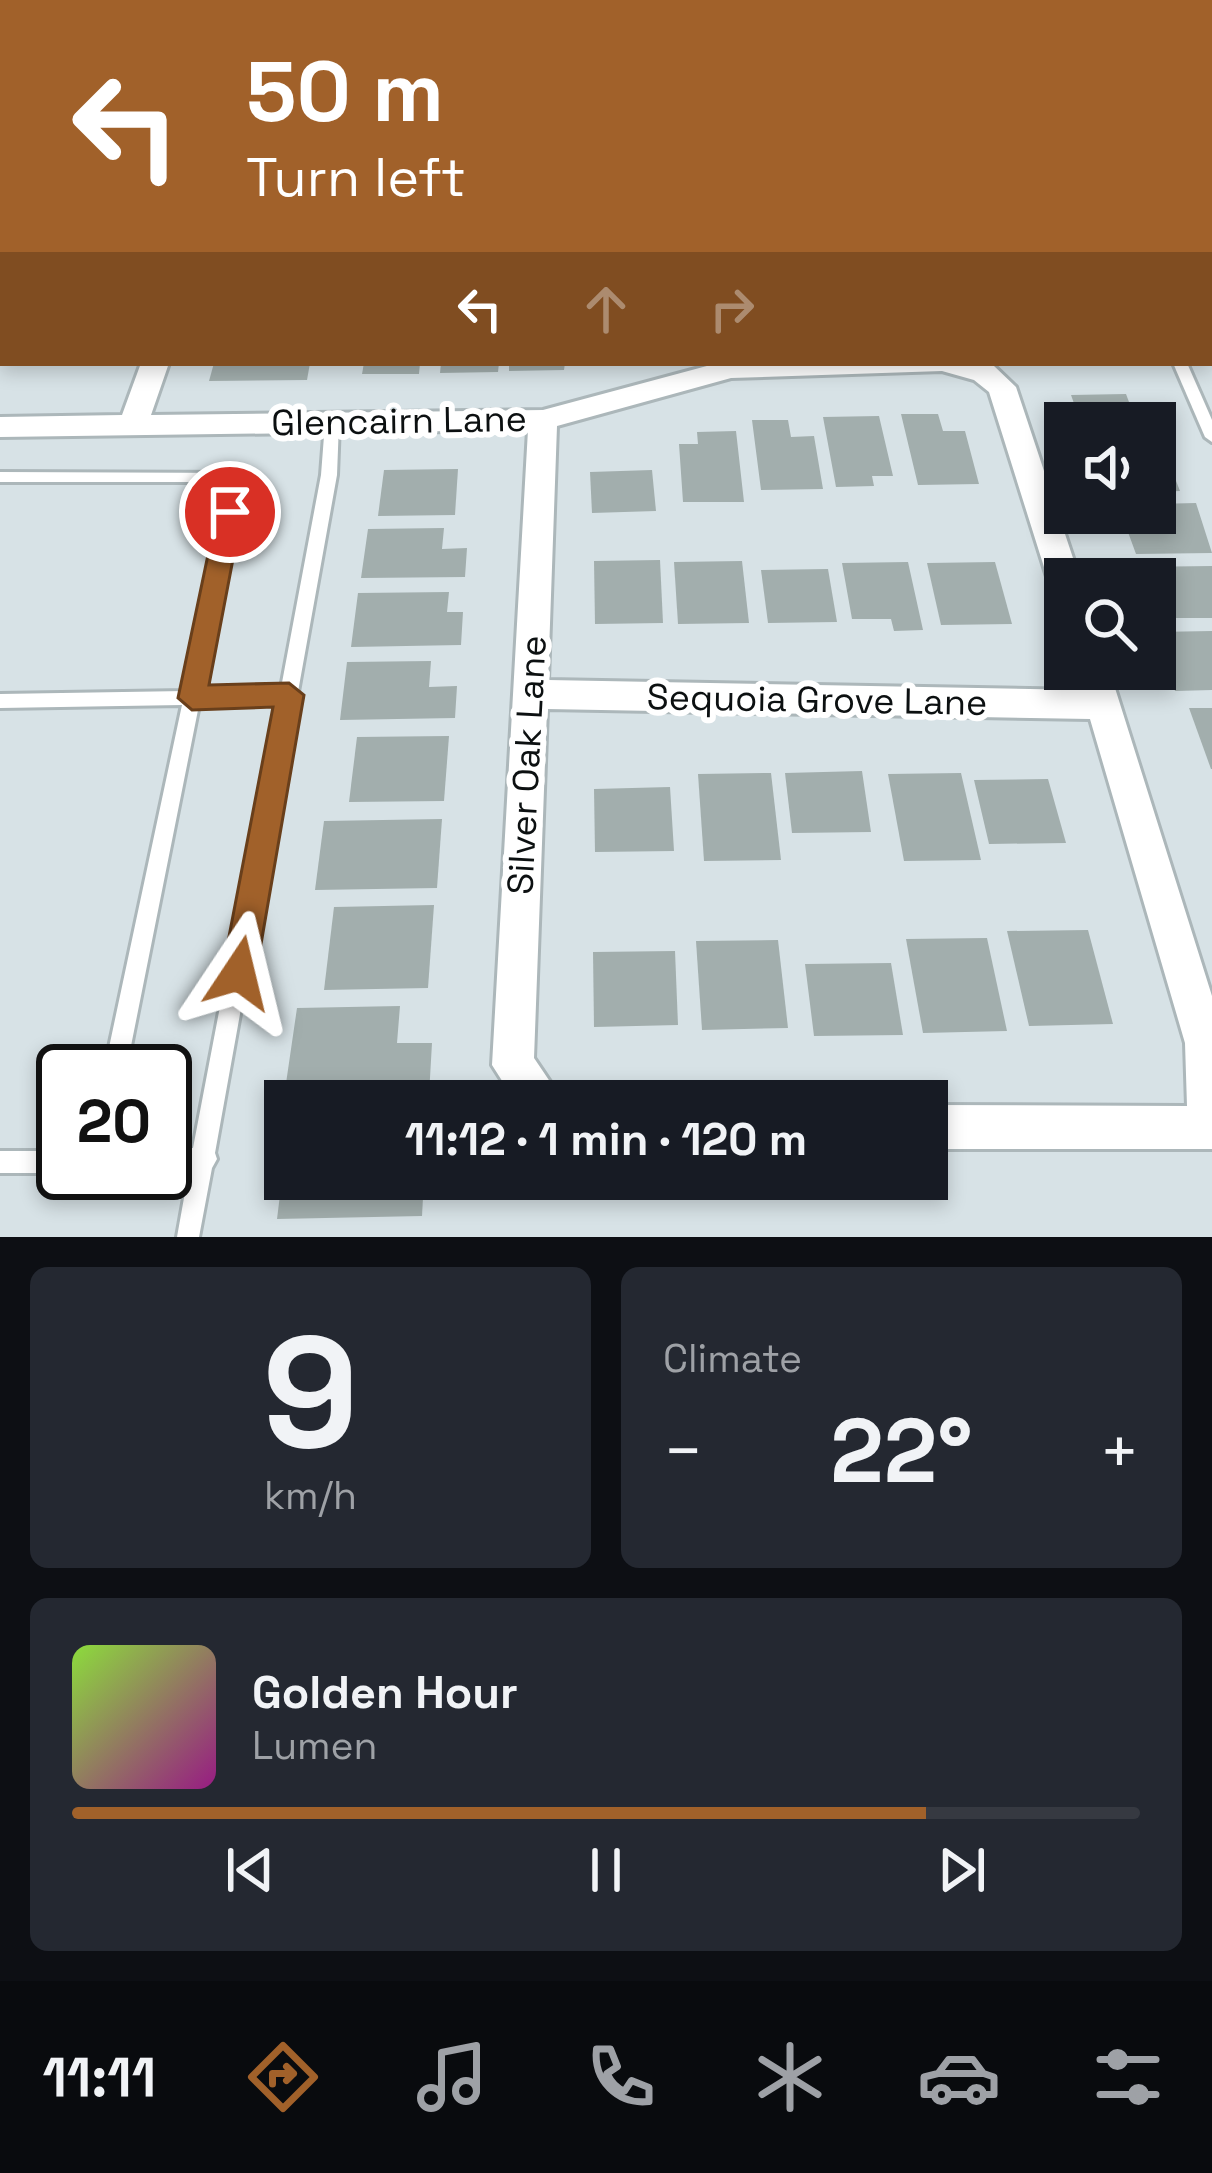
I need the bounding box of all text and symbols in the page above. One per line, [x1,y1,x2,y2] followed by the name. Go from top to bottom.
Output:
[246,38,444,146] text: 50 m
[48,48,204,204] icon: left
[246,143,466,212] text: Turn left
[447,276,513,342] icon: left
[573,276,639,342] icon: ahead
[699,276,765,342] icon: right
[271,396,527,446] street label: Glencairn Lane
[1044,402,1176,690] map controls
[1044,402,1176,534] button: sound
[179,461,281,563] pin
[197,479,263,545] icon: arrive
[1044,558,1176,690] button: search
[497,634,557,896] street label: Silver Oak Lane
[646,674,988,726] street label: Sequoia Grove Lane
[176,910,302,1036] position arrow
[36,1044,192,1200] speed limit sign: 20
[405,1111,807,1168] text: 11:12 · 1 min · 120 m
[262,1293,359,1493] text: 9
[663,1334,802,1383] text: Climate
[830,1393,973,1508] text: 22°
[663,1409,704,1493] text: −
[1099,1409,1140,1493] text: +
[264,1471,357,1520] text: km/h
[252,1664,518,1721] text: Golden Hour
[252,1721,378,1770] text: Lumen
[217,1837,283,1903] icon: previous
[573,1837,639,1903] icon: pause
[929,1837,995,1903] icon: next
[241,2035,325,2119] icon: directions
[410,2035,494,2119] icon: music
[579,2035,663,2119] icon: phone
[748,2035,832,2119] icon: climate
[917,2035,1001,2119] icon: car
[1086,2035,1170,2119] icon: filters
[42,2043,156,2112] text: 11:11

